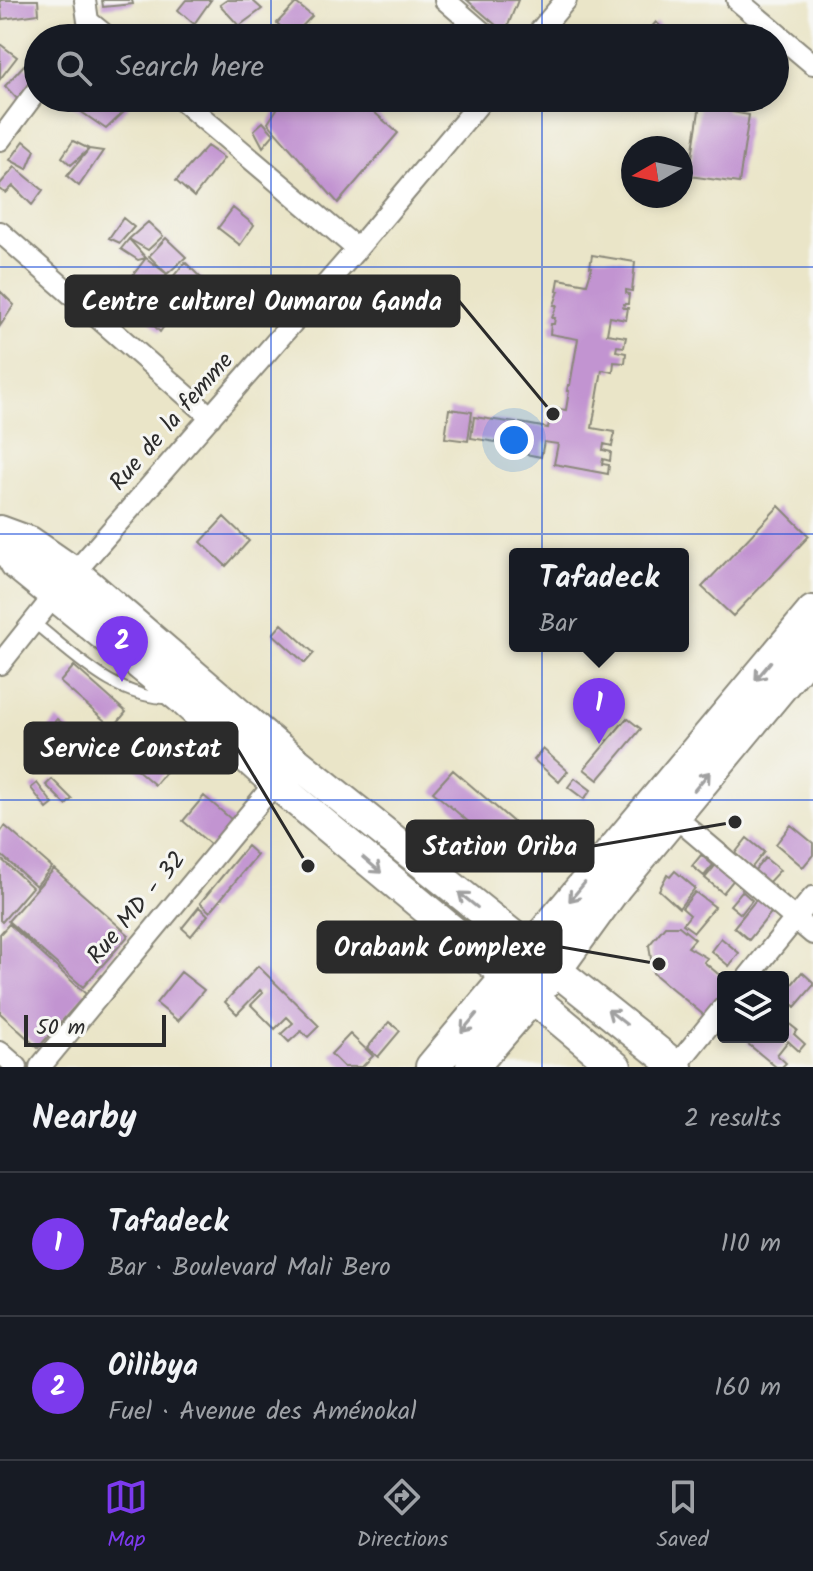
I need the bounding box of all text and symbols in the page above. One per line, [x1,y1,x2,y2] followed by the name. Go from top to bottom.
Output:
[24,24,789,112] search box
[116,44,264,92] text: Search here
[52,46,96,90] icon: search
[621,136,693,208] north arrow
[66,276,459,326] callout: Centre culturel Oumarou Ganda
[82,282,442,324] text: Centre culturel Oumarou Ganda
[100,343,244,500] street label: Rue de la femme
[494,420,534,460] your location
[509,548,689,652] popup
[539,555,659,603] text: Tafadeck
[539,603,576,645] text: Bar
[96,616,148,682] pin: 2
[754,661,772,681] one-way arrow
[573,678,625,744] pin: 1
[25,723,237,773] callout: Service Constat
[41,729,222,771] text: Service Constat
[693,771,711,791] one-way arrow
[407,821,593,871] callout: Station Oriba
[423,827,577,869] text: Station Oriba
[78,842,196,974] street label: Rue MD - 32
[362,856,382,874] one-way arrow
[568,881,586,901] one-way arrow
[458,891,479,909] one-way arrow
[318,922,561,972] callout: Orabank Complexe
[334,928,546,970] text: Orabank Complexe
[717,971,789,1043] map controls
[717,971,789,1043] button: layers
[607,1009,628,1026] one-way arrow
[24,1011,166,1047] scale bar
[36,1011,85,1046] text: 50 m
[460,1012,478,1032] one-way arrow
[32,1092,137,1146] text: Nearby
[684,1098,781,1140] text: 2 results
[108,1199,228,1247] text: Tafadeck
[54,1223,62,1265] text: 1
[721,1223,781,1265] text: 110 m
[108,1247,391,1289] text: Bar · Boulevard Mali Bero
[108,1343,198,1391] text: Oilibya
[50,1367,66,1409] text: 2
[714,1367,781,1409] text: 160 m
[108,1391,417,1433] text: Fuel · Avenue des Aménokal
[104,1475,148,1558] tab: Map
[357,1475,448,1558] tab: Directions
[657,1475,709,1558] tab: Saved

